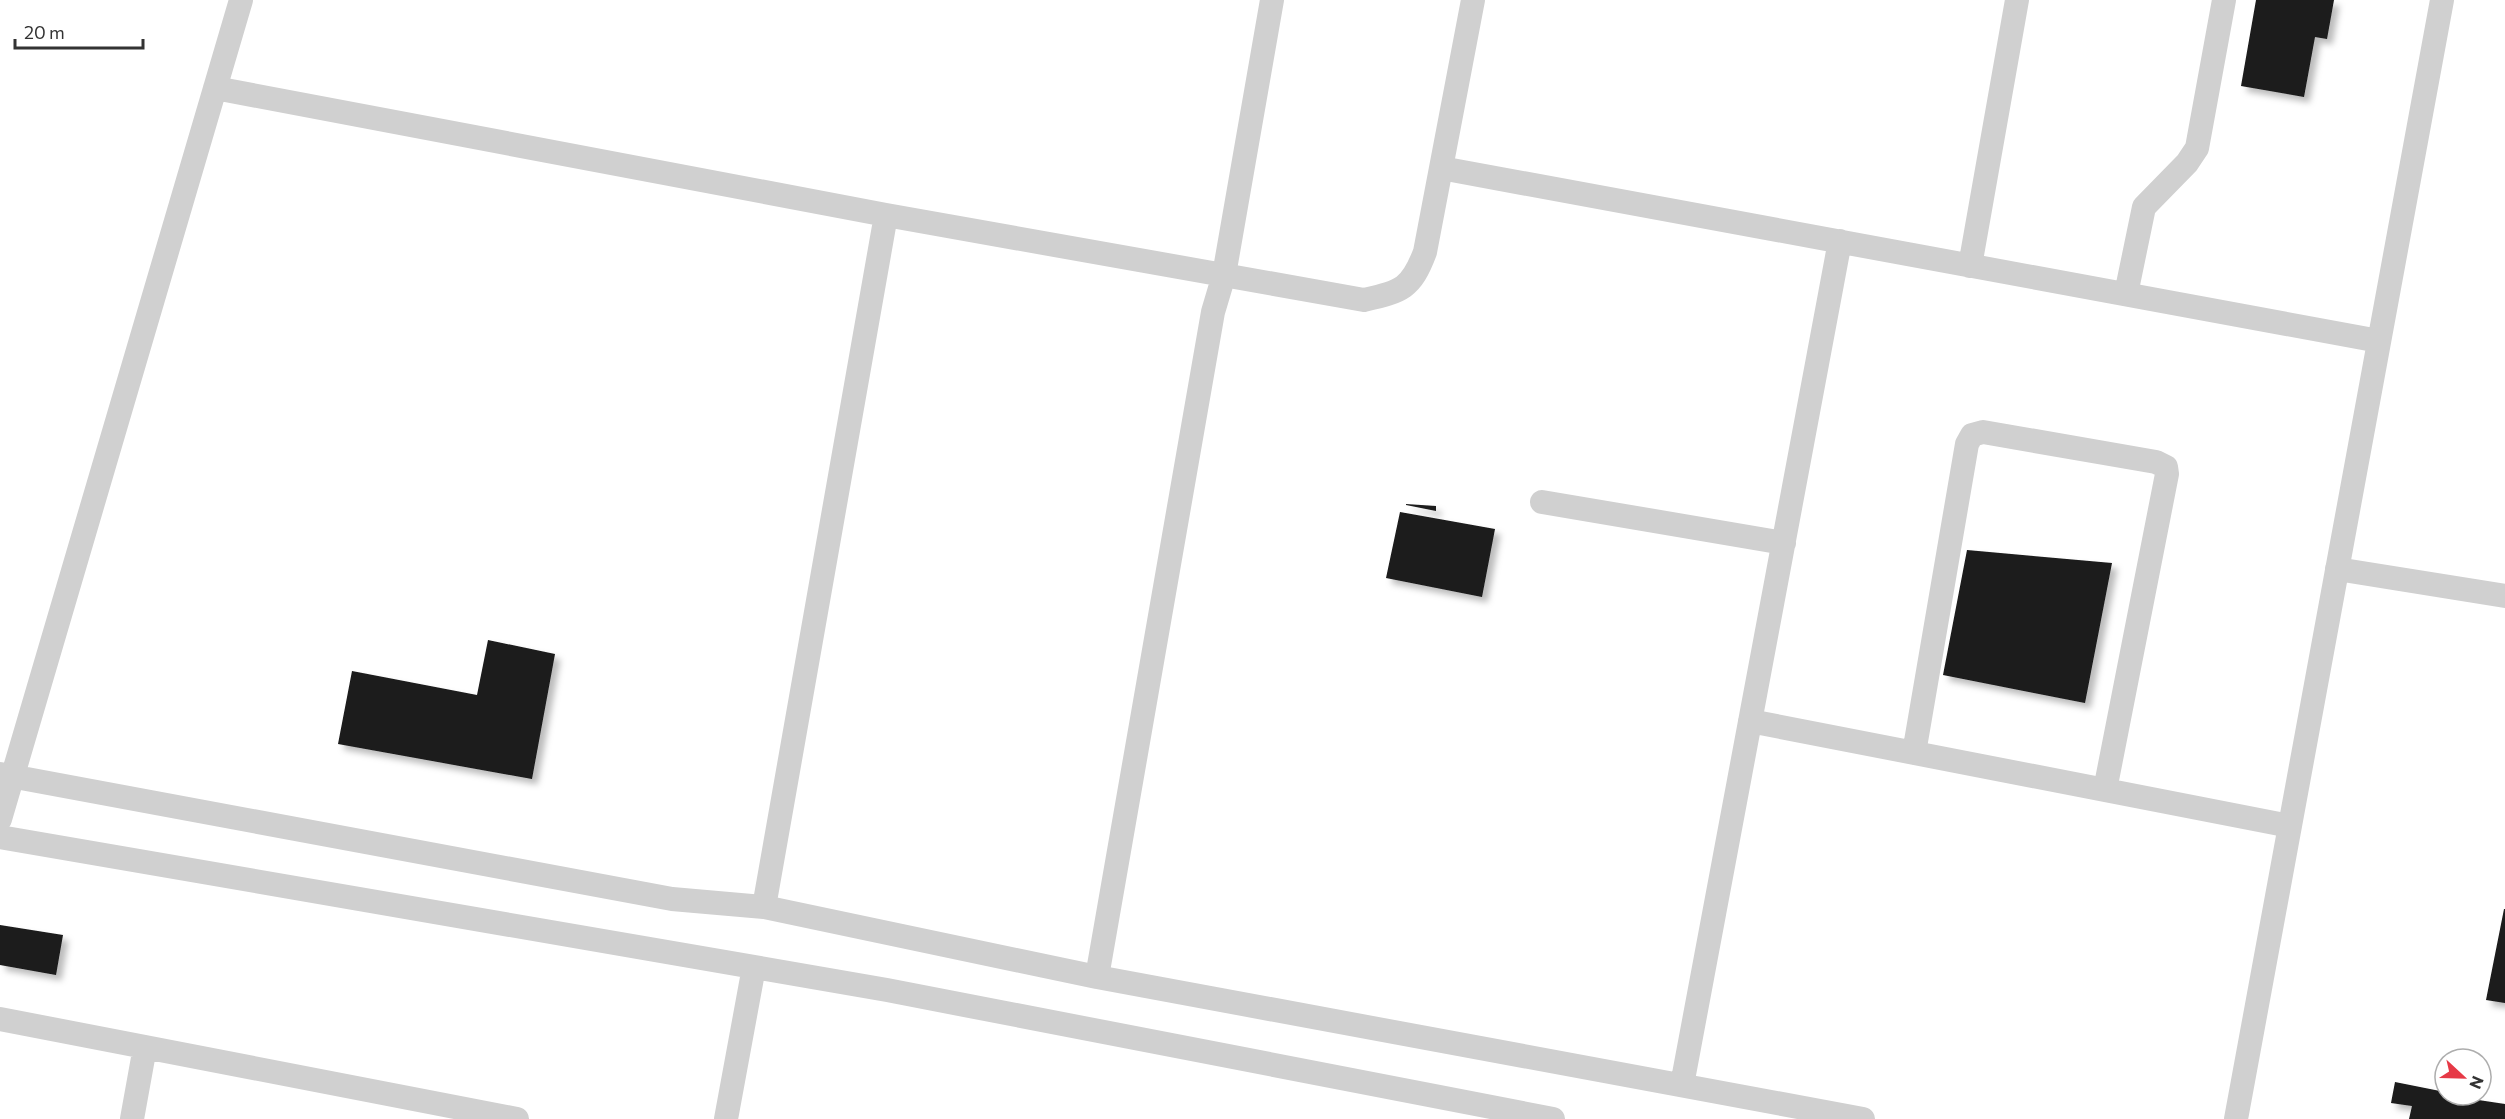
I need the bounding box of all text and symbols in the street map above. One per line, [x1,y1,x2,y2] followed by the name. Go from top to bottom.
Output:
[15,12,142,50] scale bar
[24,21,65,43] text: 20 m
[2433,1047,2493,1107] north arrow
[2466,1074,2488,1092] text: N

